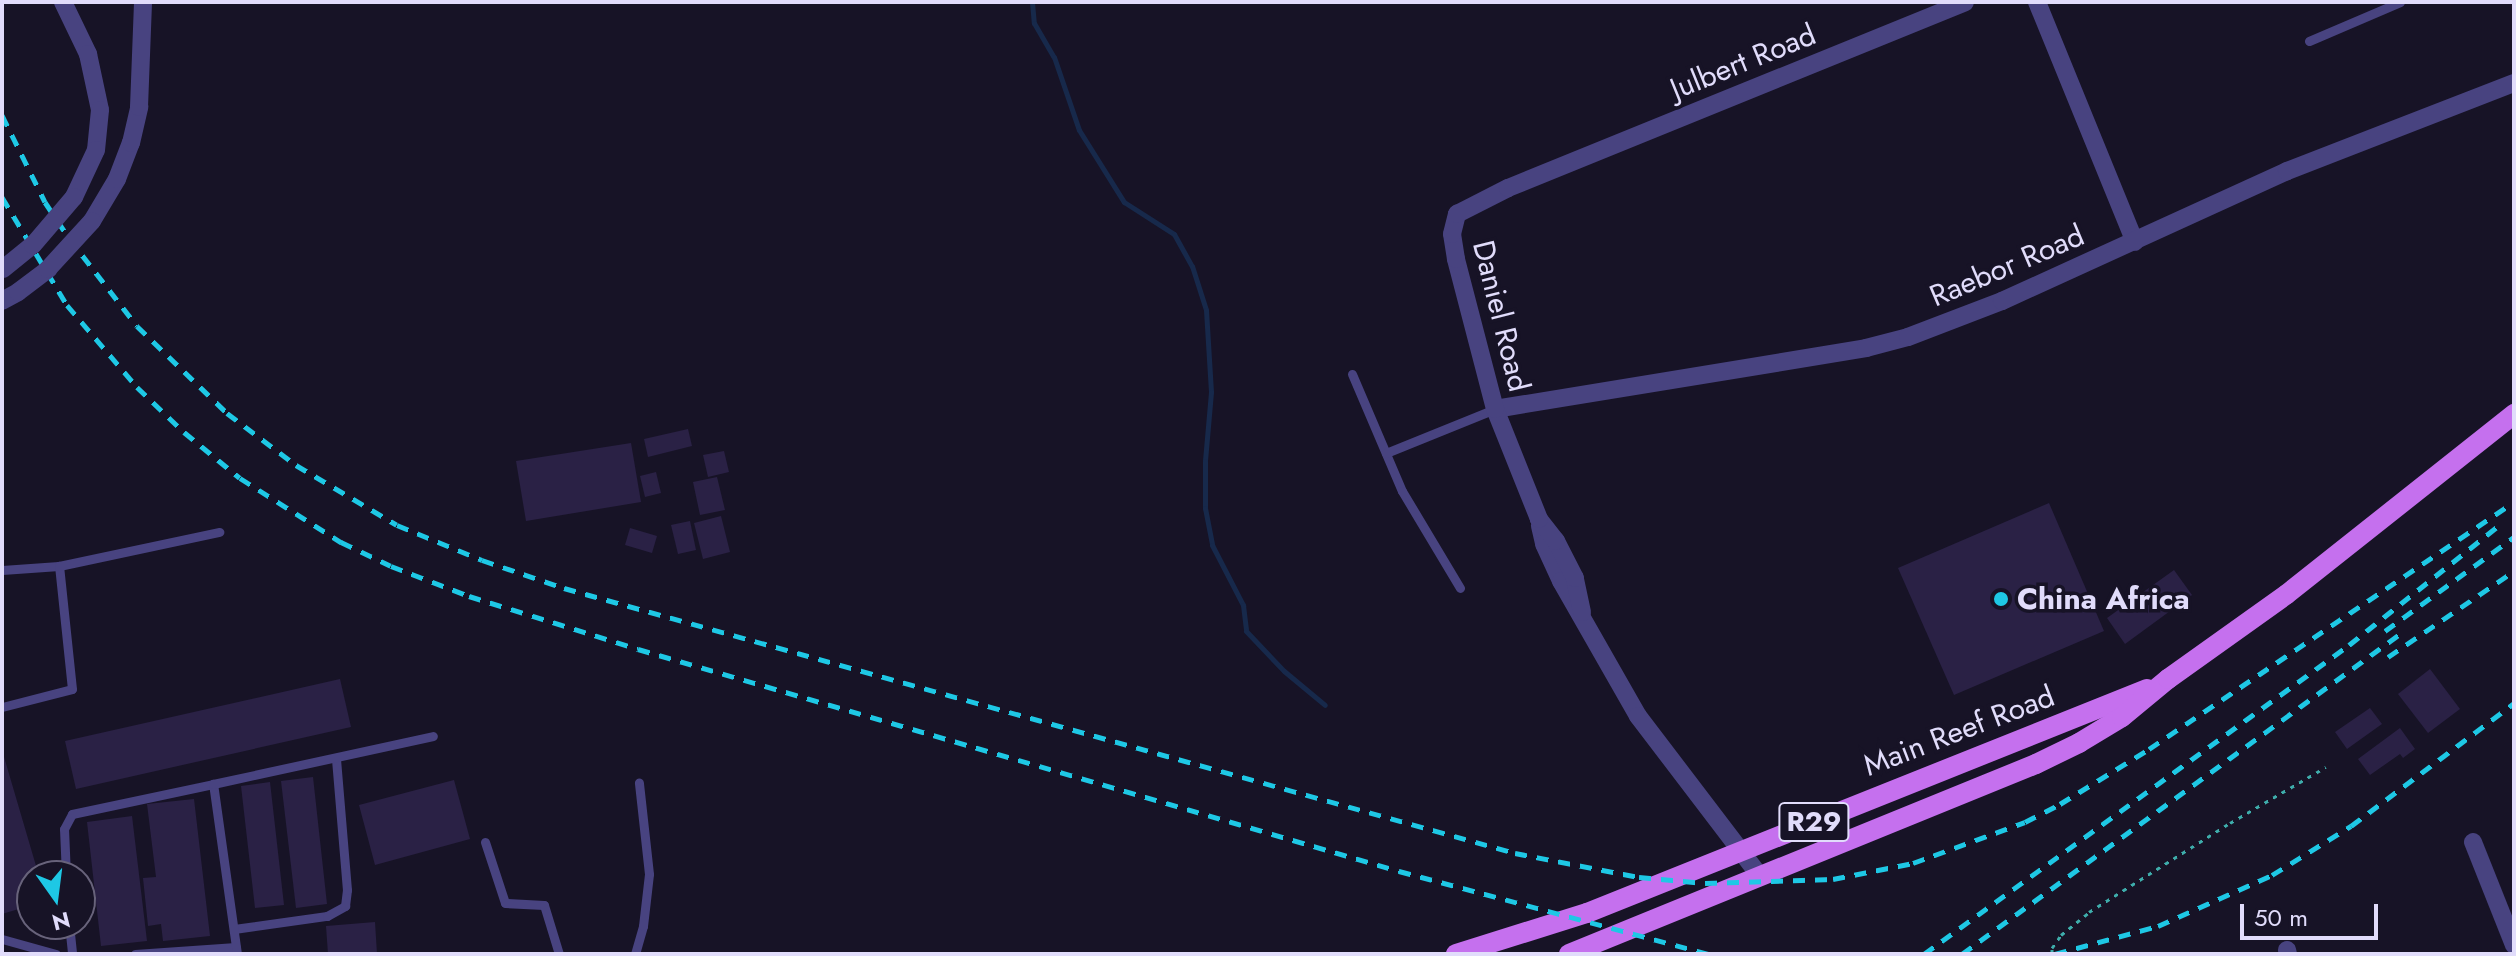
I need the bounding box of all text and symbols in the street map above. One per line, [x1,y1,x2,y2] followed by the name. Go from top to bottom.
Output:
[1665,17,1821,107] street label: Julbert Road
[1924,217,2090,315] street label: Raebor Road
[1465,237,1537,395] street label: Daniel Road
[2017,581,2190,617] place label: China Africa
[1992,590,2010,608] marker: China Africa
[1859,678,2059,784] street label: Main Reef Road
[1778,798,1850,846] road number: R29
[16,860,96,940] north arrow
[2244,888,2382,938] scale bar
[2254,900,2308,935] text: 50 m
[49,904,74,939] text: N

